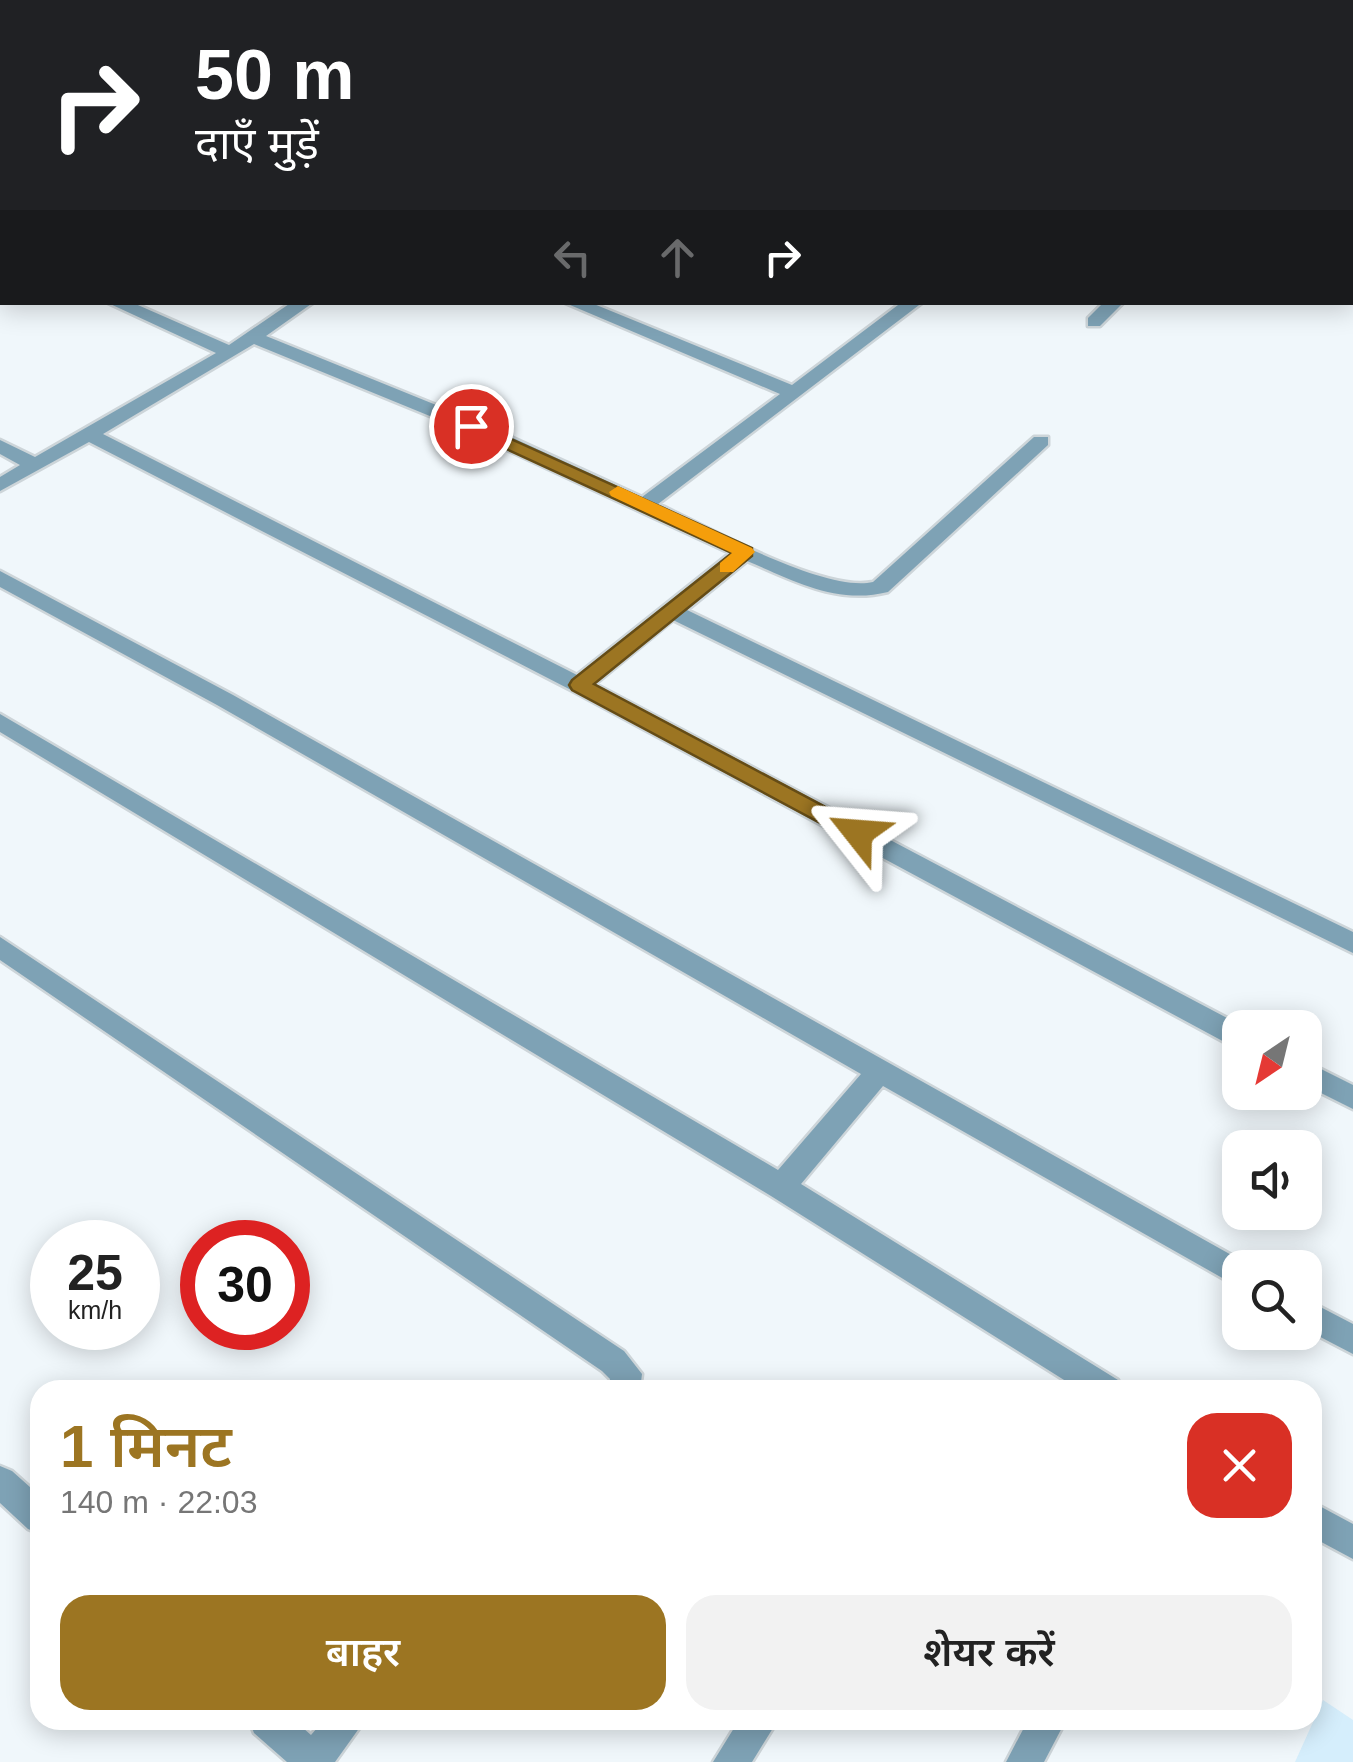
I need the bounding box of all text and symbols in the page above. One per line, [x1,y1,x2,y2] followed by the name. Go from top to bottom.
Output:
[195,36,355,114] text: 50 m
[30,40,160,170] icon: right
[195,118,319,169] text: दाएँ मुड़ें
[545,230,600,285] icon: left
[650,230,705,285] icon: ahead
[755,230,810,285] icon: right
[429,384,514,469] pin
[444,399,499,454] icon: arrive
[806,781,910,885] position arrow
[1222,1010,1322,1110] north arrow
[1222,1010,1322,1350] map controls
[1222,1130,1322,1230] button: sound
[180,1220,310,1350] speed limit sign: 30
[67,1245,123,1301] text: 25
[1222,1250,1322,1350] button: search
[68,1296,122,1324] text: km/h
[60,1413,232,1480] text: 1 मिनट
[1187,1413,1292,1518] button: close
[60,1484,257,1520] text: 140 m · 22:03
[60,1595,666,1710] button: बाहर
[686,1595,1292,1710] button: शेयर करें

